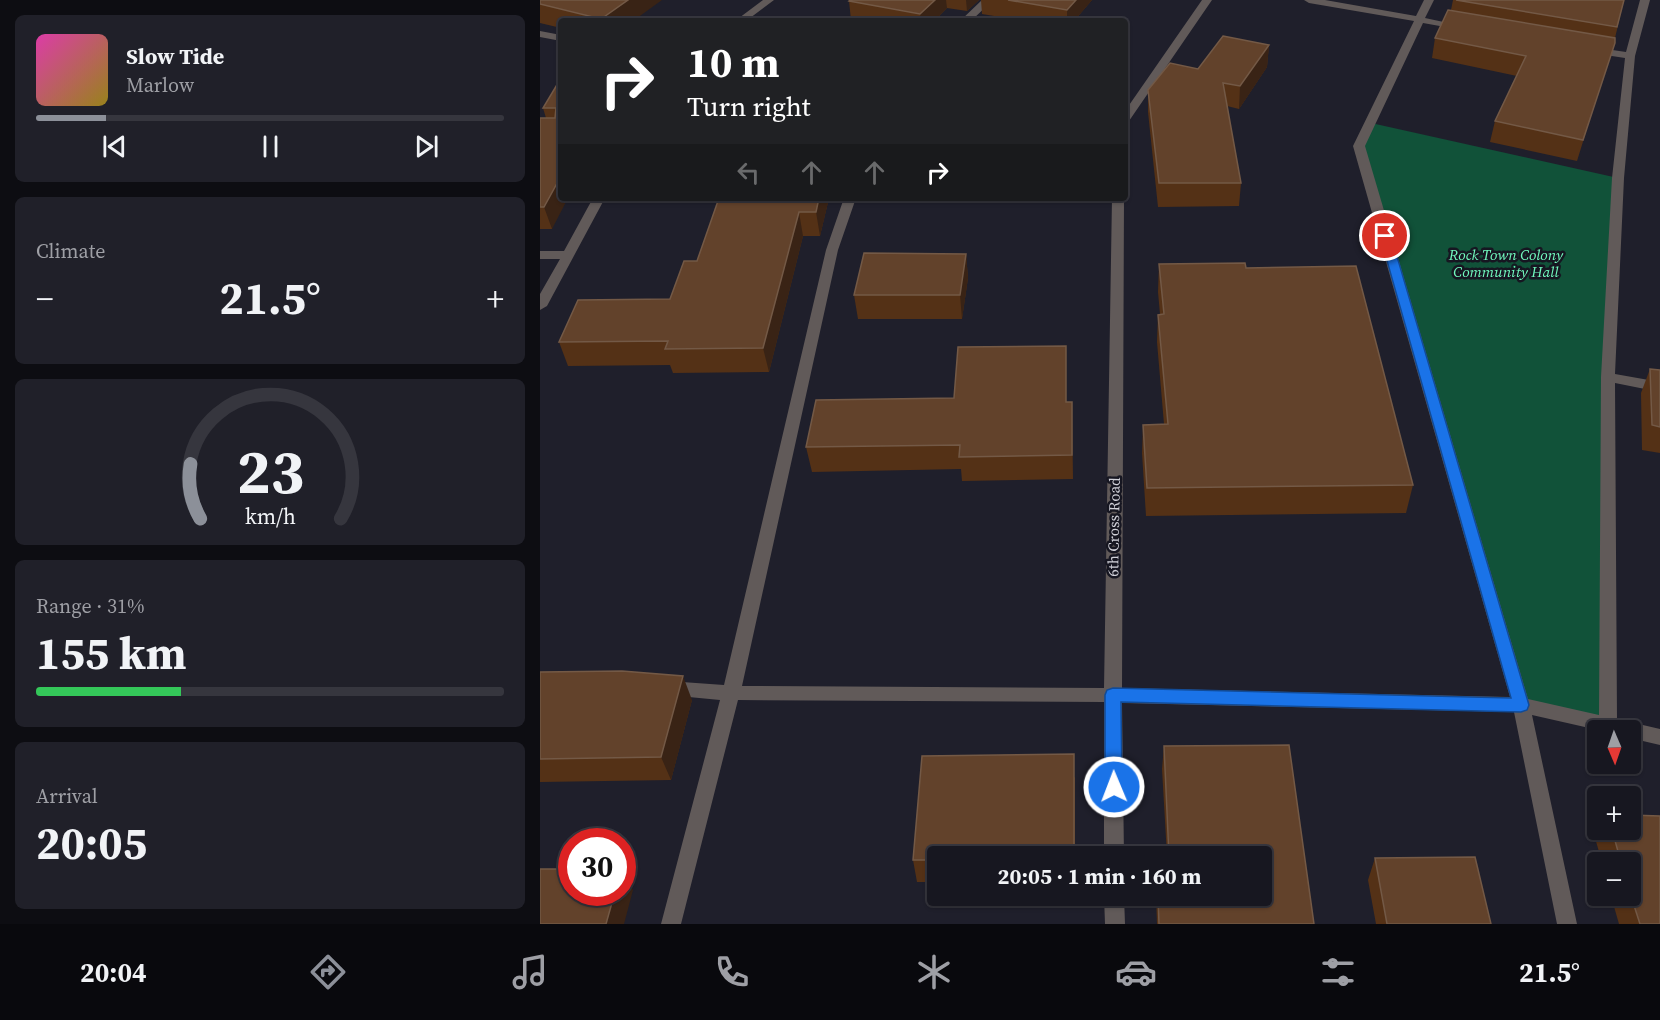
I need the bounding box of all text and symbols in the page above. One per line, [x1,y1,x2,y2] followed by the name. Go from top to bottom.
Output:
[687,33,780,91] text: 10 m
[126,41,224,71] text: Slow Tide
[588,42,666,120] icon: right
[126,71,194,99] text: Marlow
[687,88,811,125] text: Turn right
[98,130,131,163] icon: previous
[254,130,287,163] icon: pause
[410,130,443,163] icon: next
[732,156,765,189] icon: left
[795,156,828,189] icon: ahead
[858,156,891,189] icon: ahead
[921,156,954,189] icon: right
[1359,210,1410,261] pin
[1368,219,1401,252] icon: arrive
[36,237,105,265] text: Climate
[1448,244,1564,282] park label: Rock Town Colony Community Hall
[219,267,321,329] text: 21.5°
[36,276,54,321] text: −
[487,276,504,321] text: +
[236,428,304,514] text: 23
[1102,477,1125,577] street label: 6th Cross Road
[244,502,296,531] text: km/h
[36,592,145,620] text: Range · 31%
[36,622,187,684] text: 155 km
[1587,720,1641,774] north arrow
[1587,720,1641,906] map controls
[1082,755,1146,819] position arrow
[36,782,98,810] text: Arrival
[1587,786,1641,840] button: +
[36,812,147,874] text: 20:05
[558,828,636,906] speed limit sign: 30
[1587,852,1641,906] button: −
[998,861,1201,891] text: 20:05 · 1 min · 160 m
[307,951,349,993] icon: directions
[509,951,551,993] icon: music
[711,951,753,993] icon: phone
[913,951,955,993] icon: climate
[1115,951,1157,993] icon: car
[1317,951,1359,993] icon: filters
[80,954,147,991] text: 20:04
[1519,954,1580,991] text: 21.5°

